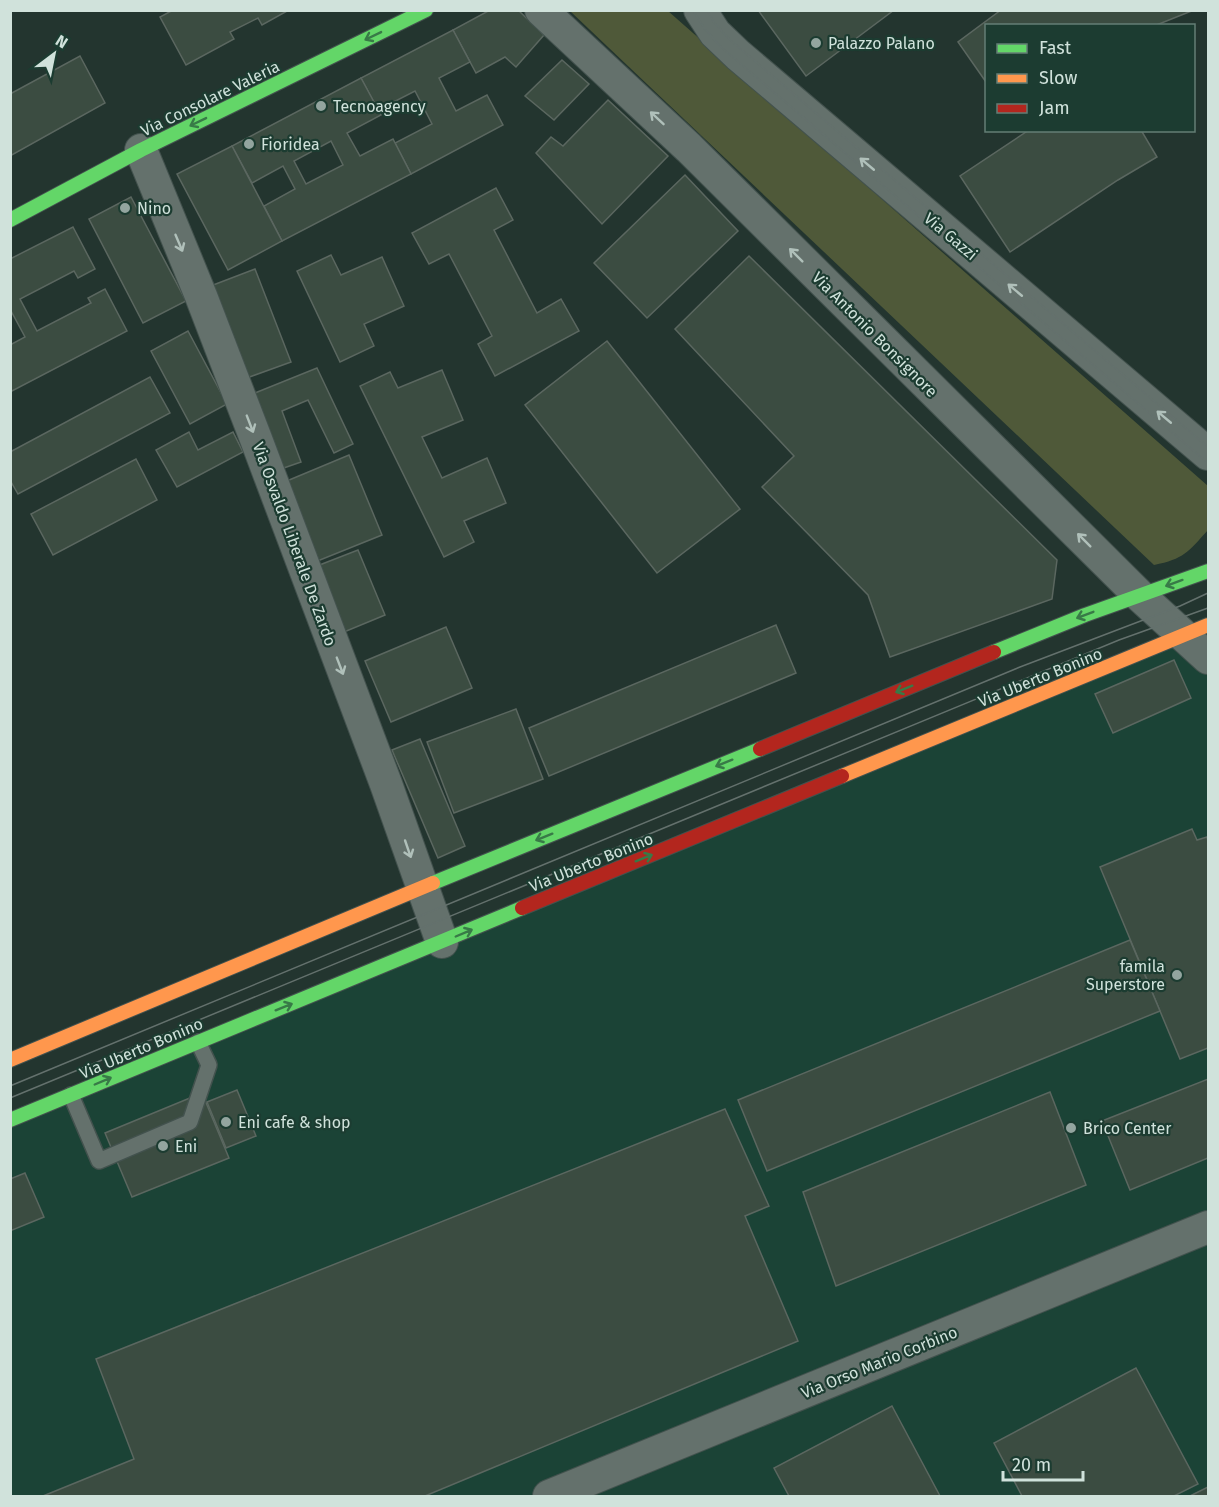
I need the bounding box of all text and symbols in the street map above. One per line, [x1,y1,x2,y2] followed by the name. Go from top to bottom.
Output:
[24,24,84,84] north arrow
[985,24,1195,132] legend
[52,31,71,53] text: N
[365,31,383,43] one-way arrow
[828,34,935,53] place label: Palazzo Palano
[809,36,823,50] marker: Palazzo Palano
[1039,37,1072,59] text: Fast
[138,57,283,140] street label: Via Consolare Valeria
[1039,67,1078,89] text: Slow
[333,97,426,116] place label: Tecnoagency
[1039,97,1070,119] text: Jam
[314,99,328,113] marker: Tecnoagency
[649,111,664,125] one-way arrow
[189,116,207,128] one-way arrow
[261,135,320,154] place label: Fioridea
[242,137,256,151] marker: Fioridea
[860,157,875,171] one-way arrow
[137,199,171,218] place label: Nino
[118,201,132,215] marker: Nino
[920,209,981,264] street label: Via Gazzi
[174,233,185,251] one-way arrow
[788,247,803,262] one-way arrow
[808,268,941,401] street label: Via Antonio Bonsignore
[1007,284,1023,297] one-way arrow
[1156,410,1172,423] one-way arrow
[245,414,256,433] one-way arrow
[249,440,340,649] street label: Via Osvaldo Liberale De Zardo
[1076,532,1091,547] one-way arrow
[1165,579,1184,590] one-way arrow
[1076,610,1095,621] one-way arrow
[975,644,1105,711] street label: Via Uberto Bonino
[336,656,347,675] one-way arrow
[896,684,914,695] one-way arrow
[715,758,734,769] one-way arrow
[526,829,656,896] street label: Via Uberto Bonino
[535,832,553,843] one-way arrow
[404,839,415,857] one-way arrow
[635,852,653,863] one-way arrow
[454,927,473,938] one-way arrow
[1086,957,1165,994] place label: famila Superstore
[1170,968,1184,982] marker: famila Superstore
[274,1001,292,1012] one-way arrow
[77,1014,206,1083] street label: Via Uberto Bonino
[94,1075,112,1086] one-way arrow
[238,1113,350,1132] place label: Eni cafe & shop
[219,1115,233,1129] marker: Eni cafe & shop
[1083,1119,1172,1138] place label: Brico Center
[1064,1121,1078,1135] marker: Brico Center
[175,1137,197,1156] place label: Eni
[156,1139,170,1153] marker: Eni
[798,1322,960,1403] street label: Via Orso Mario Corbino
[1003,1444,1082,1482] scale bar
[1012,1454,1051,1476] text: 20 m

